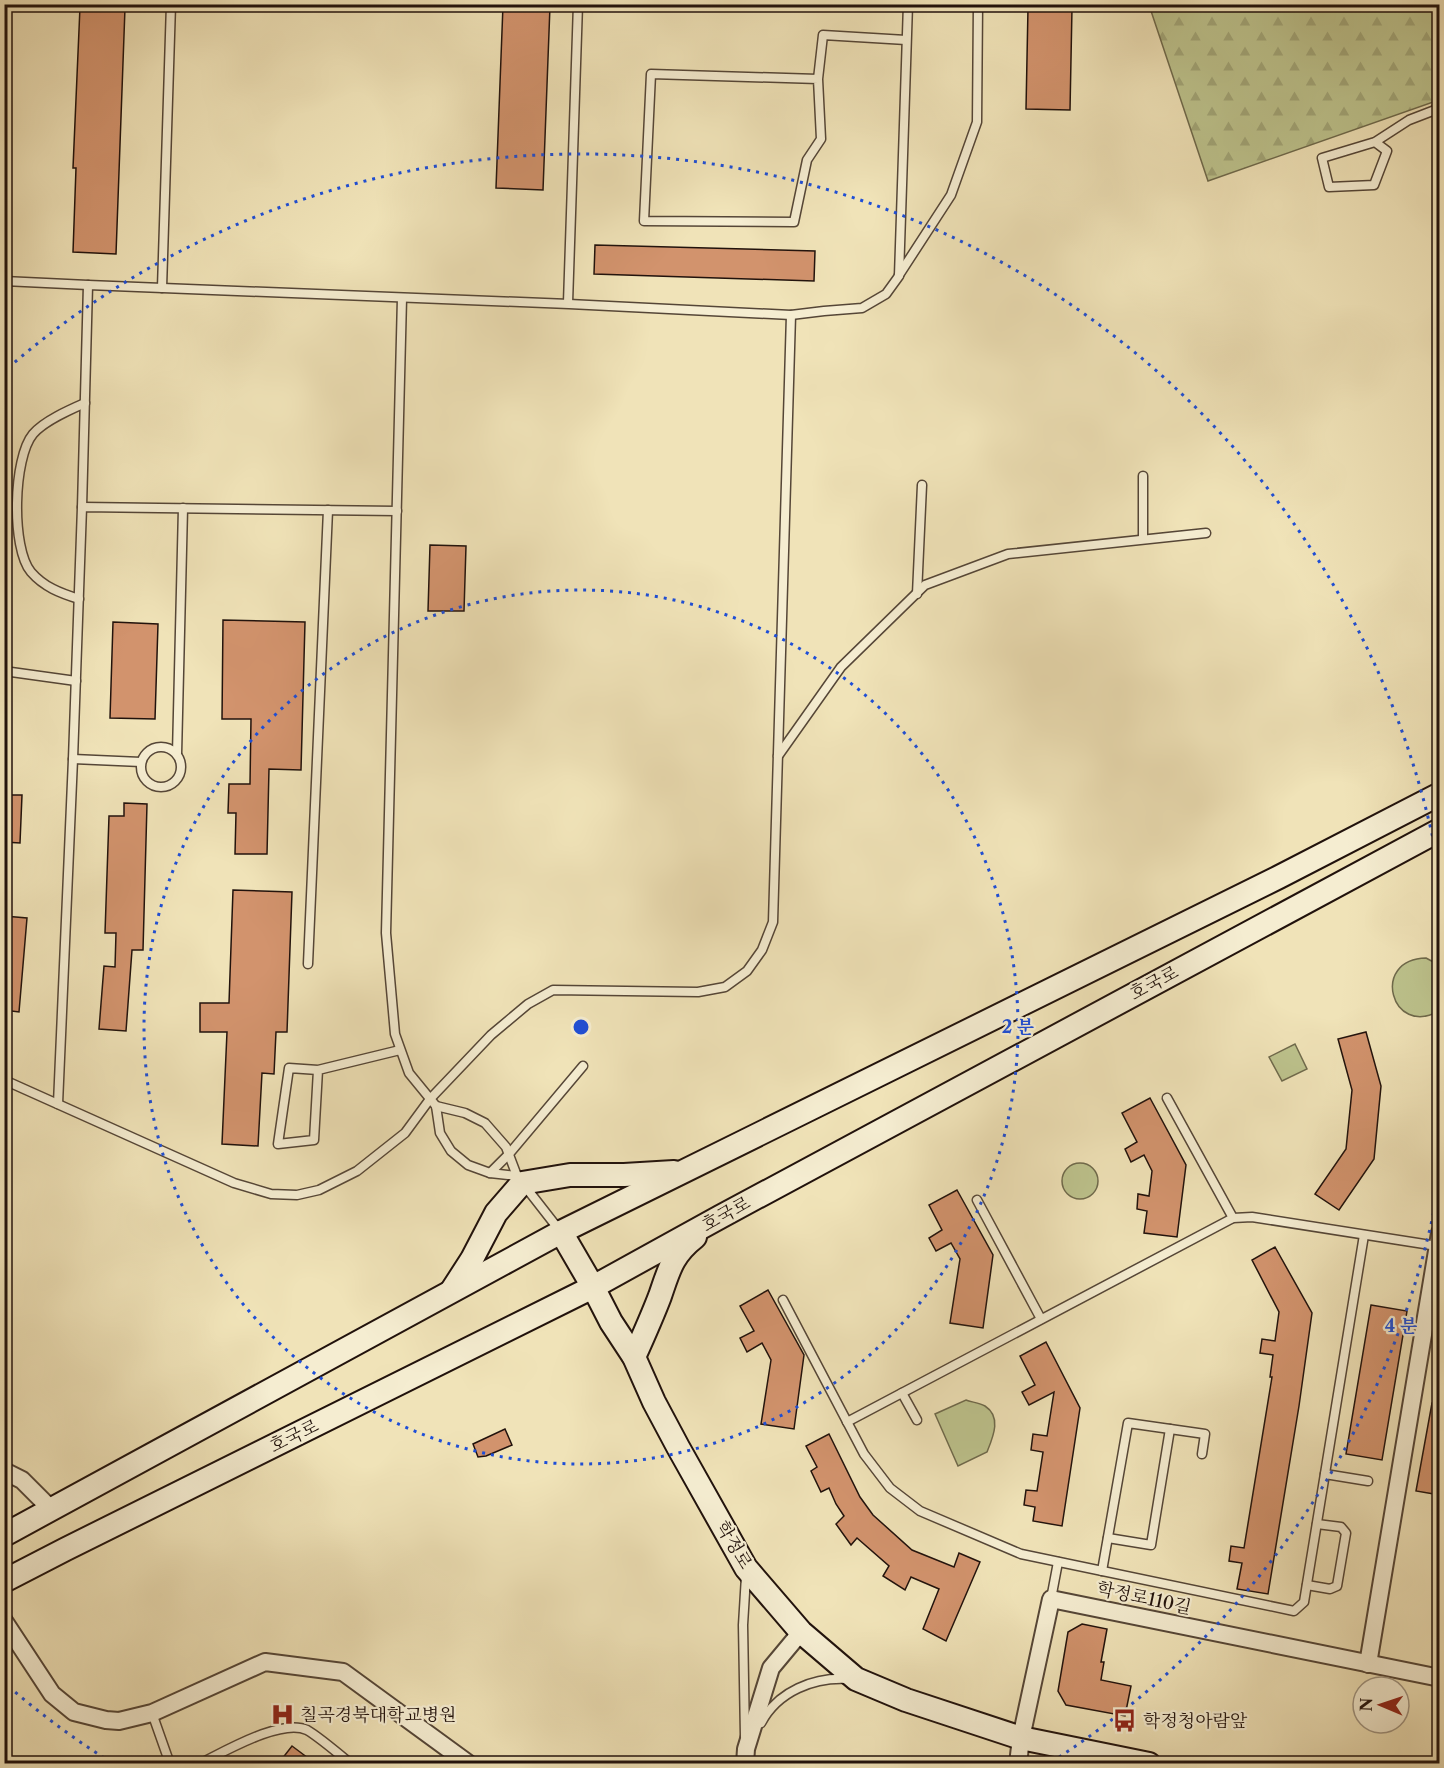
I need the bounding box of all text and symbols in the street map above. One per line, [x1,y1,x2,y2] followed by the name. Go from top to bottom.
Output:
[1126,961,1182,1005] street label: 호국로
[1002,1016,1035,1038] text: 2 분
[571,1017,591,1037] centre of rings
[698,1192,754,1236] street label: 호국로
[1385,1315,1418,1337] text: 4 분
[266,1415,322,1457] street label: 호국로
[711,1517,757,1573] street label: 학정로
[1095,1577,1193,1619] street label: 학정로110길
[1351,1675,1411,1735] north arrow
[1356,1697,1376,1712] text: N
[269,1702,295,1728] hospital icon: 칠곡경북대학교병원
[300,1704,457,1726] place label: 칠곡경북대학교병원
[1112,1708,1138,1734] bus stop icon: 학정청아람앞
[1143,1710,1248,1732] place label: 학정청아람앞

